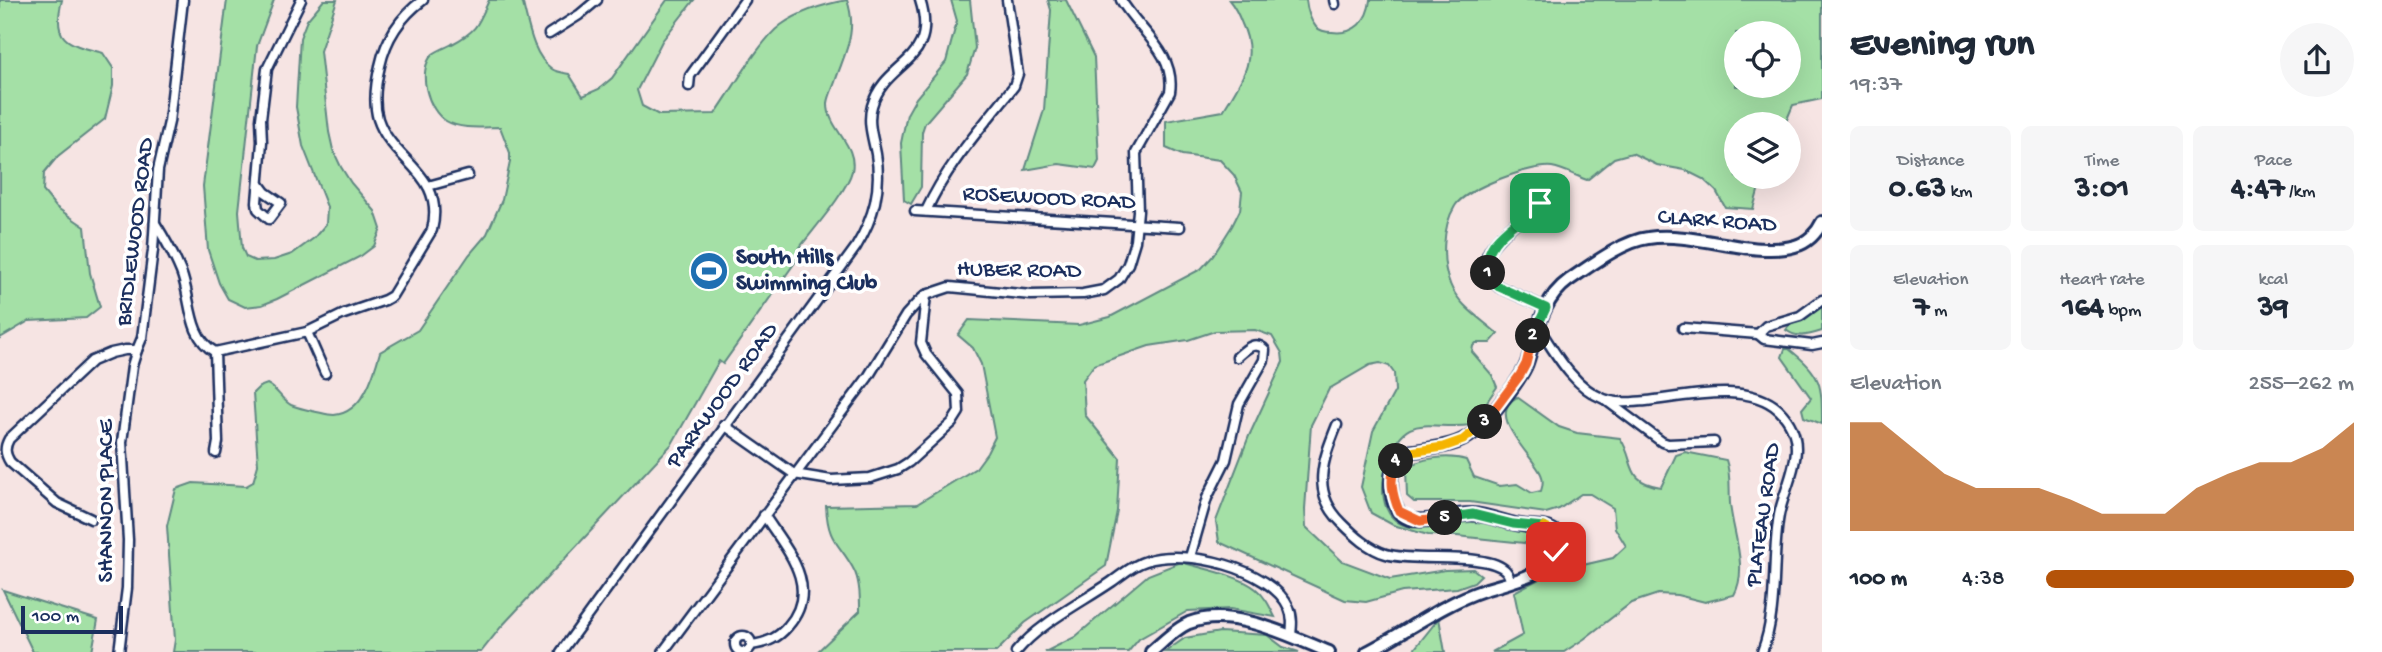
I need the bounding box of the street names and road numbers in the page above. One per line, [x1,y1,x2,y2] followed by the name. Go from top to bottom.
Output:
[111,135,161,329] street label: BRIDLEWOOD ROAD
[962,181,1137,217] street label: ROSEWOOD ROAD
[1657,204,1778,240] street label: CLARK ROAD
[957,256,1082,286] street label: HUBER ROAD
[661,317,785,475] street label: PARKWOOD ROAD
[94,418,121,583] street label: SHANNON PLACE
[1740,441,1788,589] street label: PLATEAU ROAD

